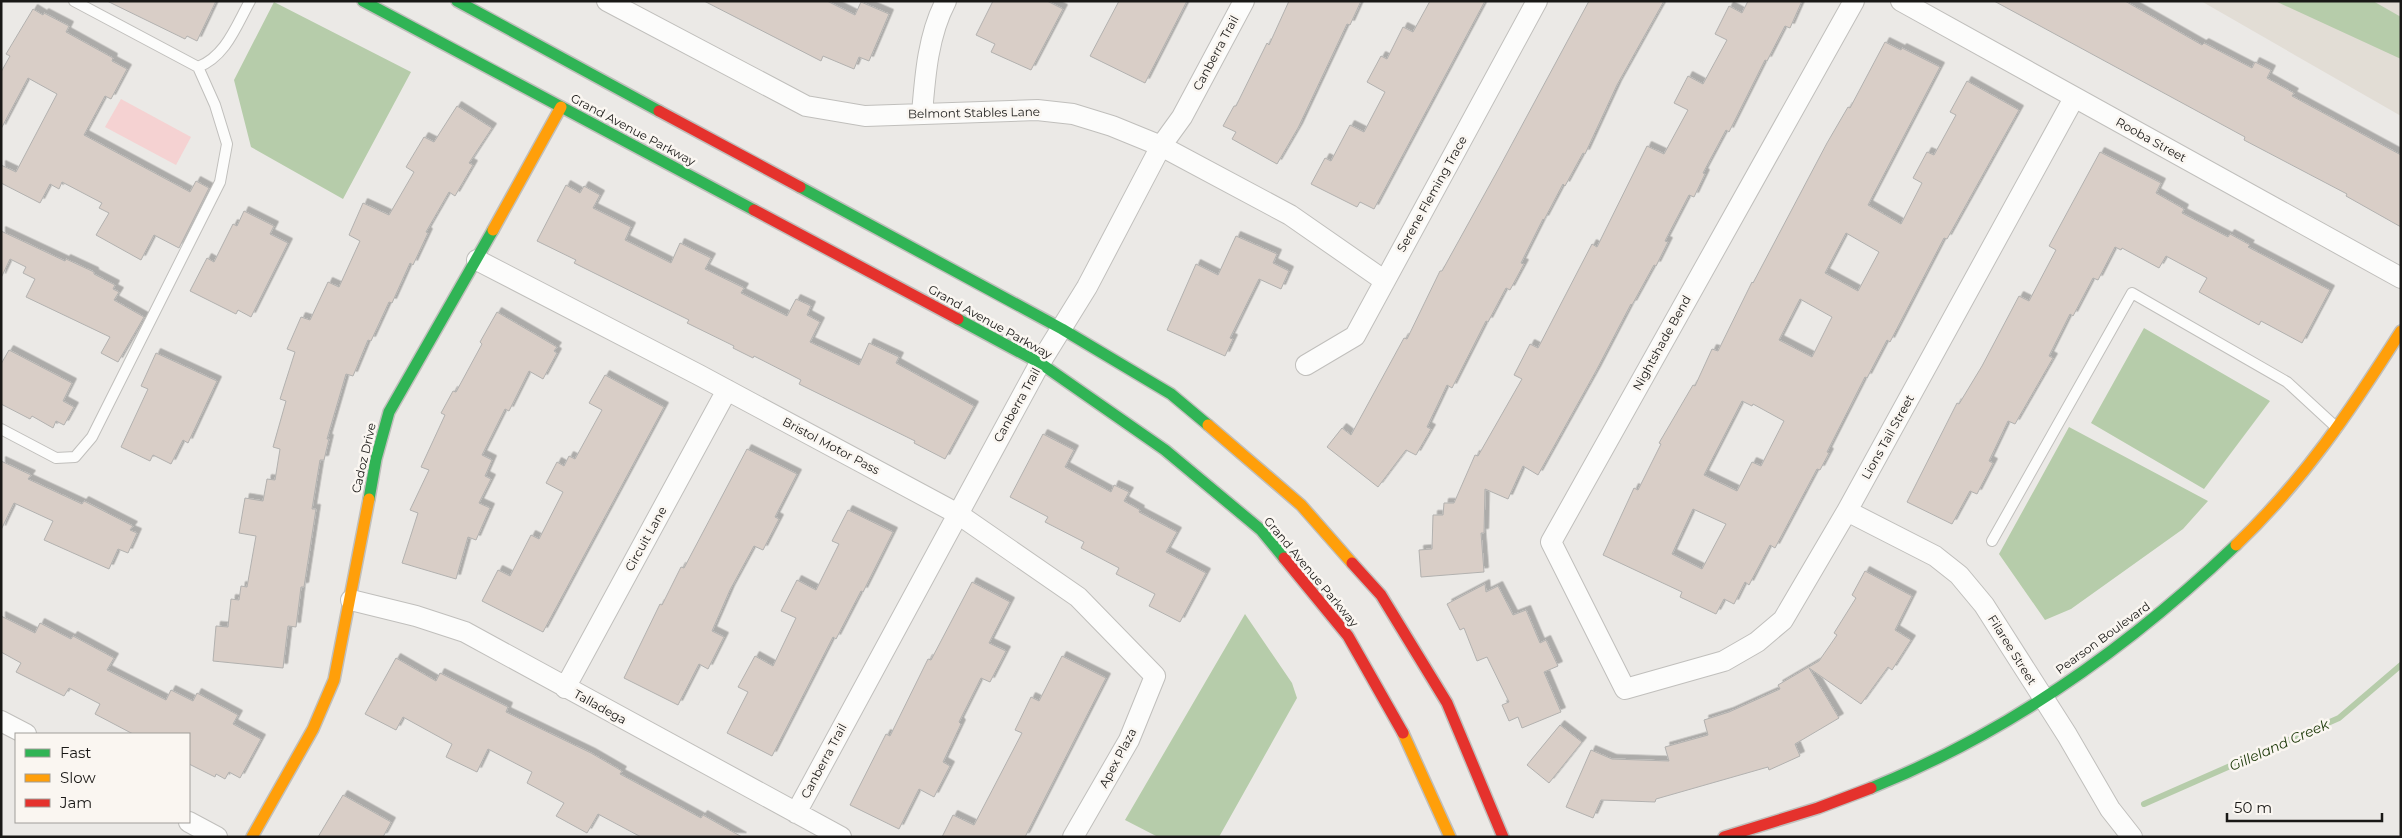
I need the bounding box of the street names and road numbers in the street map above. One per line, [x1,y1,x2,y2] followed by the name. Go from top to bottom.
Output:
[1189,13,1242,93] street label: Canberra Trail
[568,90,699,169] street label: Grand Avenue Parkway
[908,104,1040,121] street label: Belmont Stables Lane
[2113,114,2189,165] street label: Rooba Street
[1393,133,1470,254] street label: Serene Fleming Trace
[926,281,1055,362] street label: Grand Avenue Parkway
[1629,293,1694,393] street label: Nightshade Bend
[990,365,1043,445] street label: Canberra Trail
[1858,392,1917,482] street label: Lions Tail Street
[780,414,882,478] street label: Bristol Motor Pass
[348,421,379,495] street label: Cadoz Drive
[622,504,670,574] street label: Circuit Lane
[1261,514,1362,630] street label: Grand Avenue Parkway
[2053,598,2153,677] street label: Pearson Boulevard
[1985,612,2040,688] street label: Filaree Street
[571,686,629,727] street label: Talladega
[797,721,850,801] street label: Canberra Trail
[1096,725,1140,790] street label: Apex Plaza

